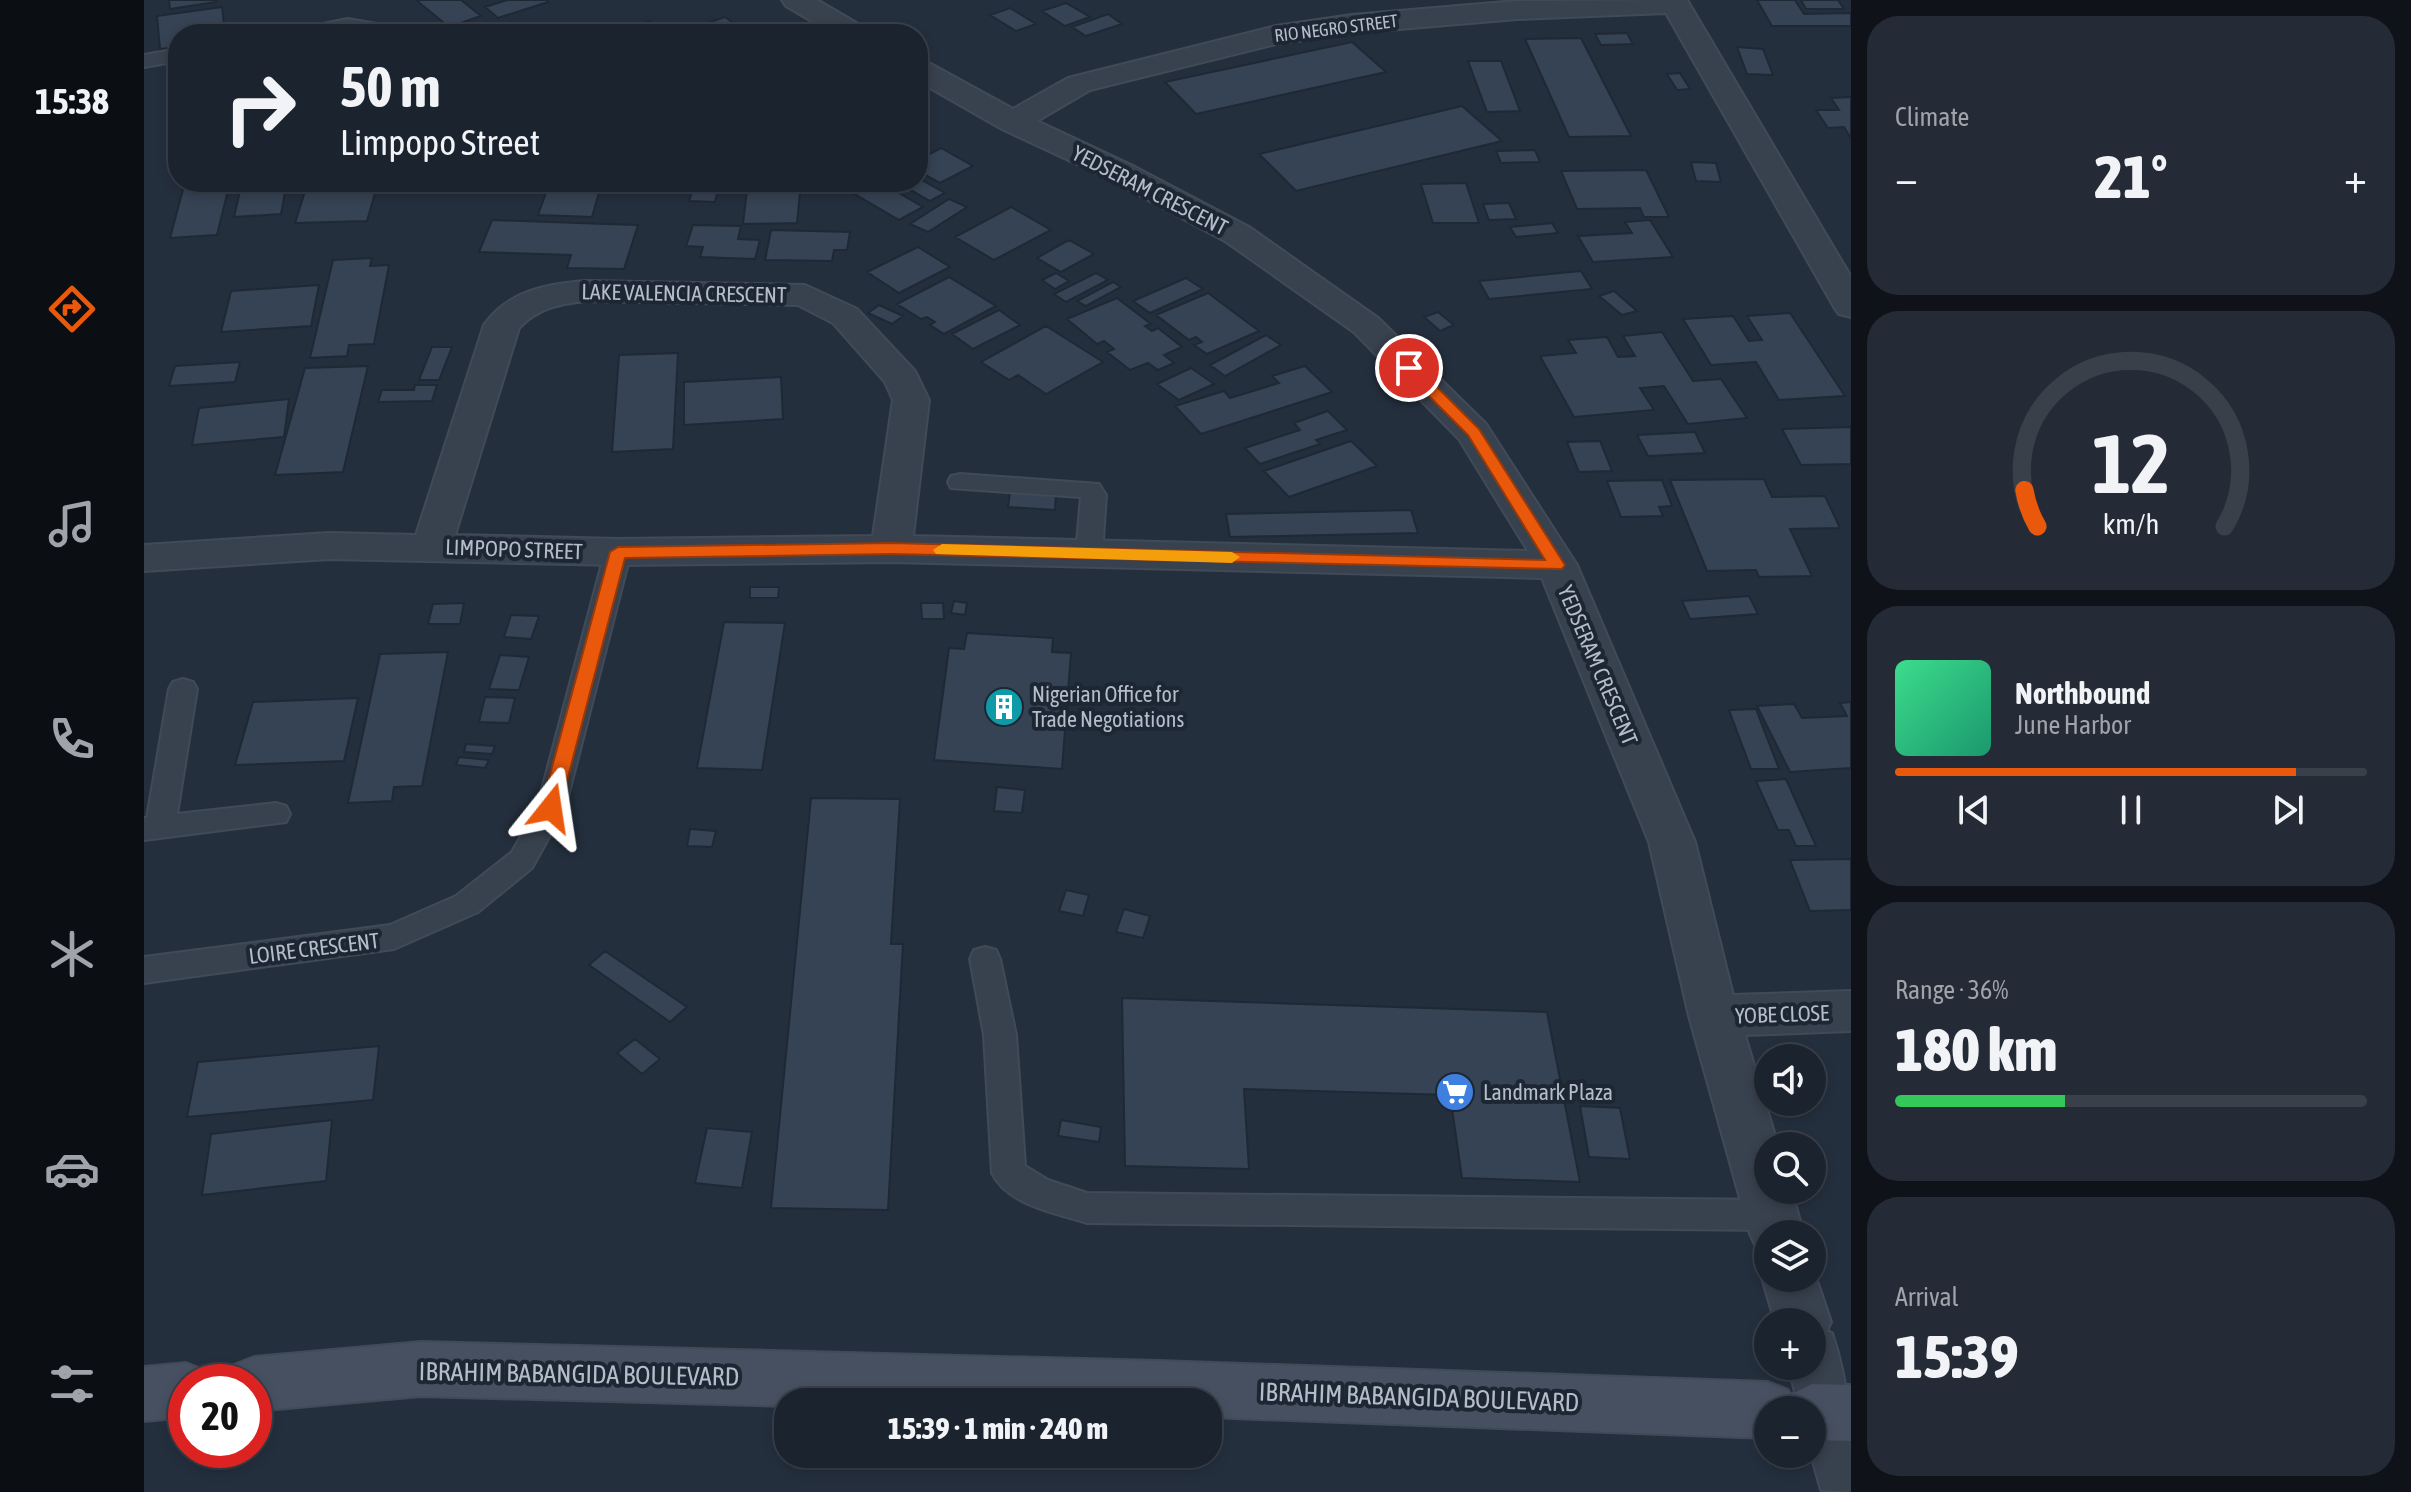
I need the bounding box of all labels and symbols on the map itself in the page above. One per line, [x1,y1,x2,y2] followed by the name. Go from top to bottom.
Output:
[1273,10,1399,46] street label: RIO NEGRO STREET
[1068,140,1232,241] street label: YEDSERAM CRESCENT
[581,278,787,308] street label: LAKE VALENCIA CRESCENT
[1375,334,1443,402] pin
[445,534,583,564] street label: LIMPOPO STREET
[1553,581,1644,749] street label: YEDSERAM CRESCENT
[1032,681,1184,732] place label: Nigerian Office for Trade Negotiations
[983,686,1025,728] building icon: Nigerian Office for Trade Negotiations
[509,766,593,850] position arrow
[247,927,381,969] street label: LOIRE CRESCENT
[1734,999,1830,1029] street label: YOBE CLOSE
[1434,1071,1476,1113] supermarket icon: Landmark Plaza
[1483,1079,1613,1105] place label: Landmark Plaza
[418,1356,740,1392] street label: IBRAHIM BABANGIDA BOULEVARD
[168,1364,272,1468] speed limit sign: 20
[1258,1376,1580,1418] street label: IBRAHIM BABANGIDA BOULEVARD

